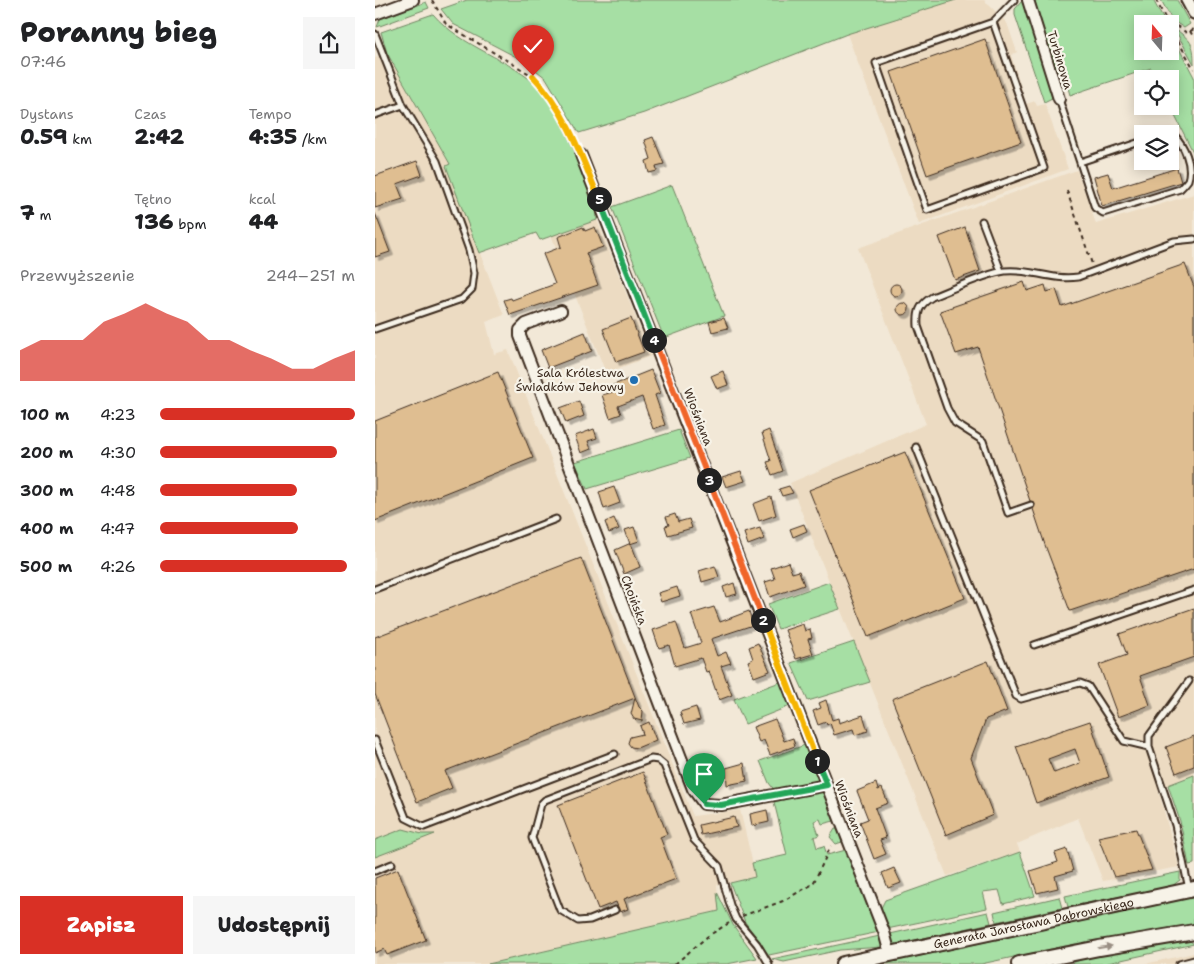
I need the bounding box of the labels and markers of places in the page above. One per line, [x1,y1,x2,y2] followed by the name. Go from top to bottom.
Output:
[512,25,554,76] pin
[587,186,611,212] pin: 5
[641,328,667,352] pin: 4
[516,365,625,395] place label: Sala Królestwa Świadków Jehowy
[628,374,640,386] marker: Sala Królestwa Świadków Jehowy
[697,468,721,492] pin: 3
[751,608,775,632] pin: 2
[805,748,829,774] pin: 1
[683,753,725,804] pin

